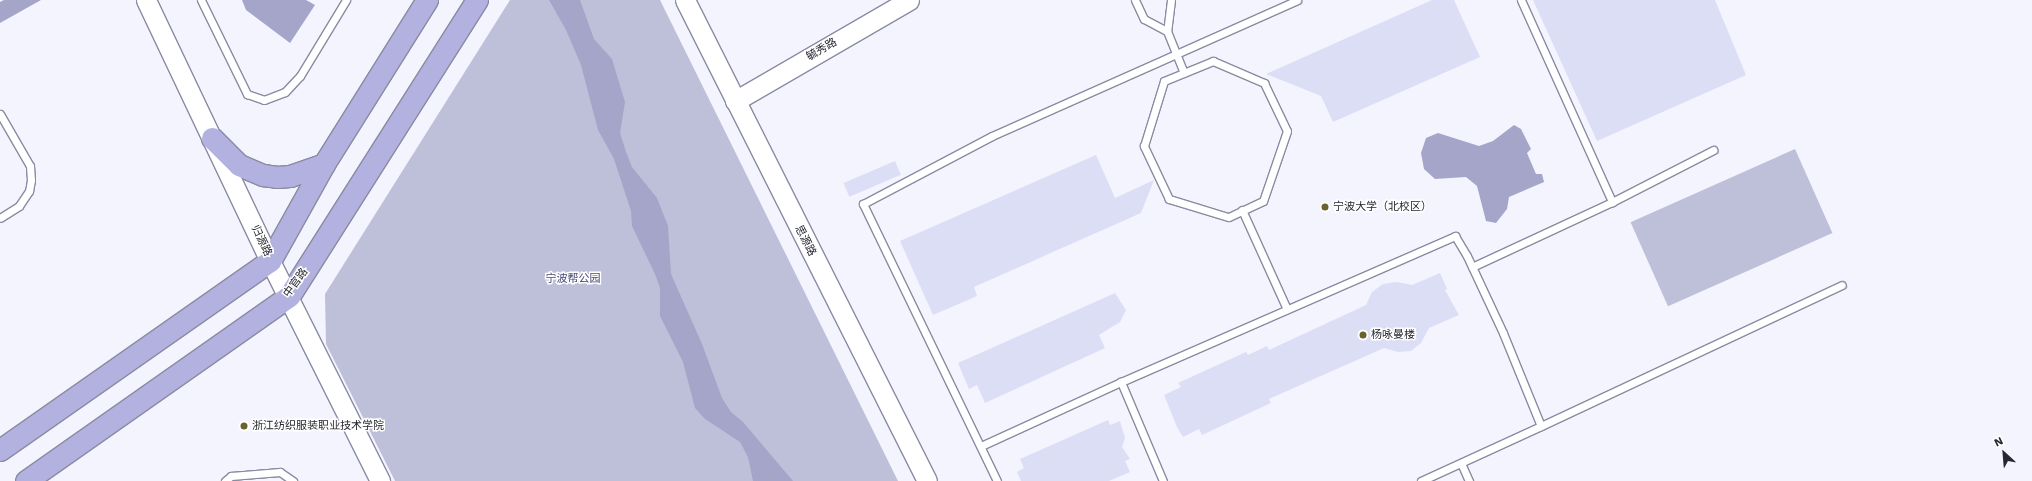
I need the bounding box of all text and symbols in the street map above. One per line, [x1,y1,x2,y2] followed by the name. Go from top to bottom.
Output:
[804,36,840,64] street label: 毓秀路
[1333,200,1432,214] place label: 宁波大学（北校区）
[1320,202,1330,212] marker: 宁波大学（北校区）
[248,223,274,259] street label: 归源路
[792,223,818,259] street label: 思源路
[281,266,311,300] street label: 中官路
[546,272,600,286] park label: 宁波帮公园
[1371,328,1415,342] place label: 杨咏曼楼
[1358,330,1368,340] marker: 杨咏曼楼
[252,419,384,433] place label: 浙江纺织服装职业技术学院
[239,421,249,431] marker: 浙江纺织服装职业技术学院
[1984,433,2024,473] north arrow
[1992,434,2005,449] text: N

